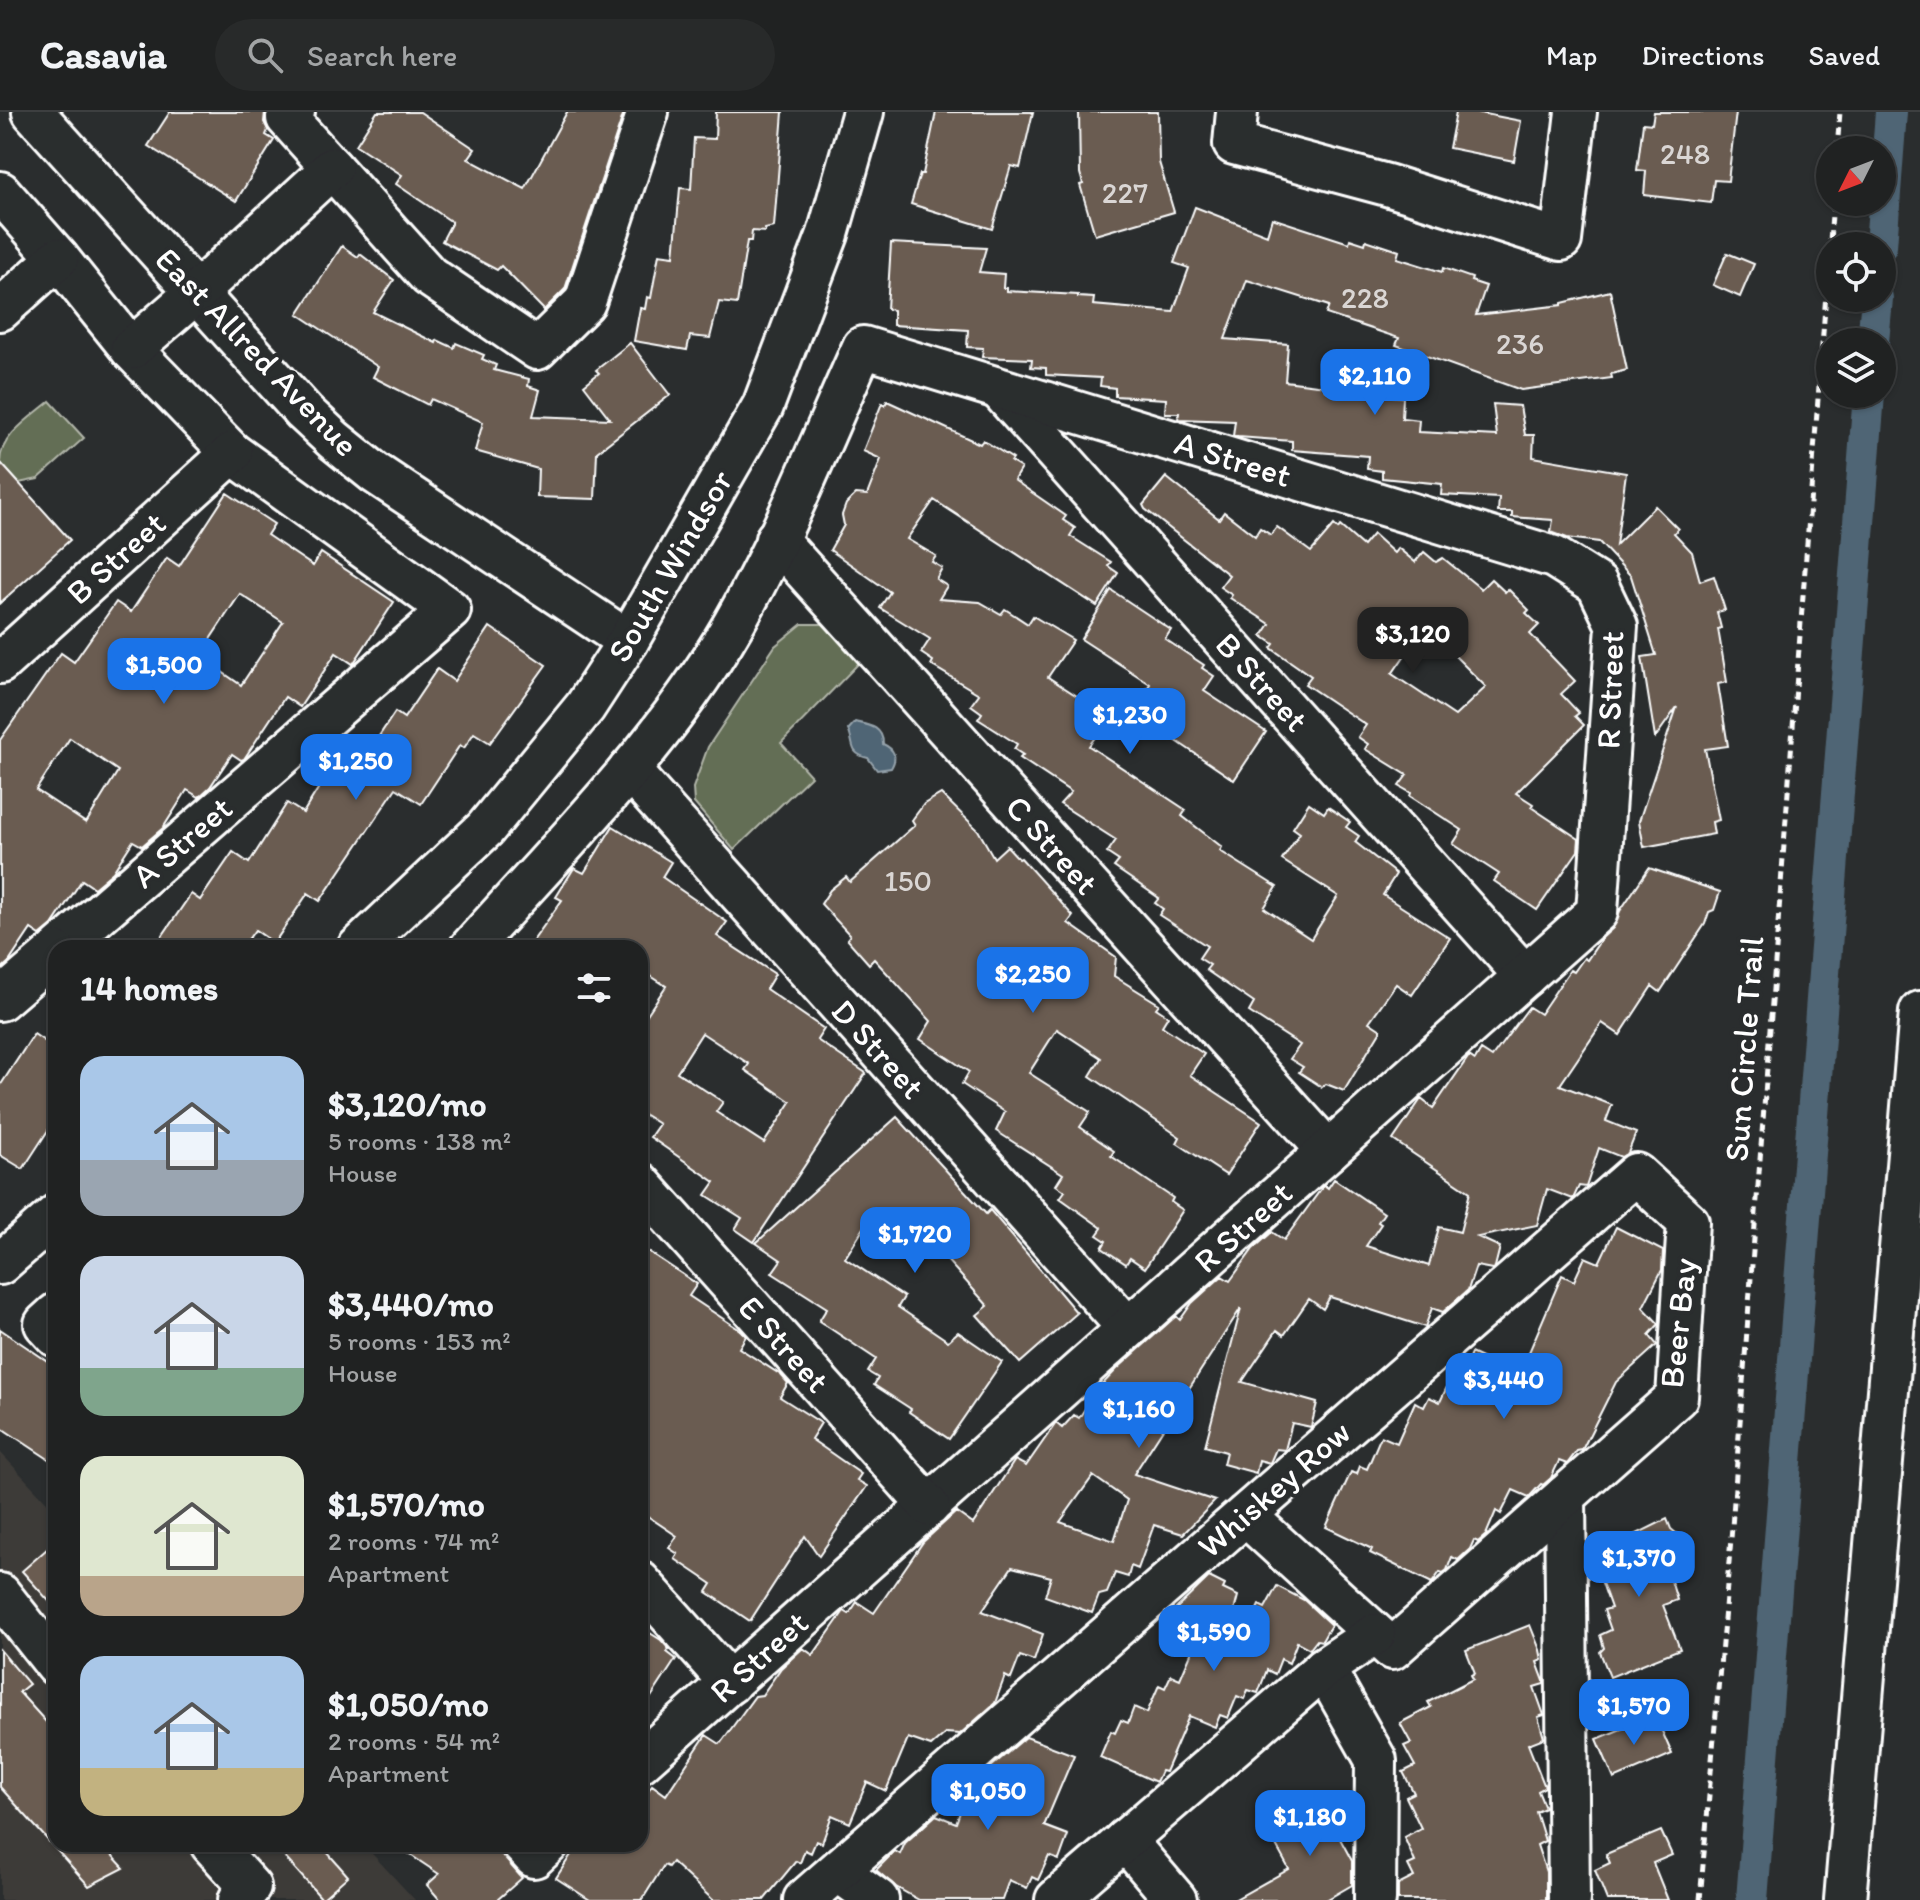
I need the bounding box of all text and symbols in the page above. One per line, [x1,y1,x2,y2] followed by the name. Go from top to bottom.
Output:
[215,19,775,91] search box
[40,32,167,78] text: Casavia
[243,33,287,77] icon: search
[307,37,457,74] text: Search here
[1546,38,1597,72] text: Map
[1641,38,1765,72] text: Directions
[1809,38,1880,72] text: Saved
[1660,135,1710,172] house number: 248
[1816,136,1896,216] north arrow
[1816,136,1896,408] map controls
[1102,174,1148,211] house number: 227
[1816,232,1896,312] button: locate
[147,239,367,465] street label: East Allred Avenue
[1341,279,1389,316] house number: 228
[1496,325,1544,362] house number: 236
[1816,328,1896,408] button: layers
[1310,349,1440,417] pin: $2,110
[1338,359,1412,391] text: $2,110
[1170,422,1296,496] street label: A Street
[599,462,742,669] street label: South Windsor
[58,503,174,613] street label: B Street
[1348,607,1478,675] pin: $3,120
[1375,617,1451,649] text: $3,120
[1207,624,1317,740] street label: B Street
[1587,630,1633,750] street label: R Street
[99,638,229,706] pin: $1,500
[125,648,203,680] text: $1,500
[1065,688,1195,756] pin: $1,230
[1092,698,1168,730] text: $1,230
[291,734,421,802] pin: $1,250
[319,744,393,776] text: $1,250
[124,787,240,897] street label: A Street
[997,787,1107,903] street label: C Street
[884,862,932,899] house number: 150
[1716,935,1772,1163] street label: Sun Circle Trail
[968,947,1098,1015] pin: $2,250
[995,957,1071,989] text: $2,250
[572,966,616,1010] icon: filters
[80,968,218,1009] text: 14 homes
[823,991,933,1107] street label: D Street
[328,1084,487,1125] text: $3,120/mo
[144,1088,240,1184] icon: home
[328,1125,511,1157] text: 5 rooms · 138 m²
[328,1157,398,1189] text: House
[1185,1172,1301,1282] street label: R Street
[850,1207,980,1275] pin: $1,720
[878,1217,952,1249] text: $1,720
[1651,1256,1705,1390] street label: Beer Bay
[328,1284,494,1325] text: $3,440/mo
[730,1287,838,1401] street label: E Street
[144,1288,240,1384] icon: home
[328,1325,511,1357] text: 5 rooms · 153 m²
[1439,1353,1569,1421] pin: $3,440
[328,1357,398,1389] text: House
[1464,1363,1544,1395] text: $3,440
[1074,1382,1204,1450] pin: $1,160
[1102,1392,1176,1424] text: $1,160
[1189,1411,1359,1567] street label: Whiskey Row
[328,1484,485,1525] text: $1,570/mo
[144,1488,240,1584] icon: home
[328,1525,499,1557] text: 2 rooms · 74 m²
[1574,1531,1704,1599] pin: $1,370
[1602,1541,1676,1573] text: $1,370
[328,1557,449,1589] text: Apartment
[701,1602,817,1712] street label: R Street
[1149,1605,1279,1673] pin: $1,590
[1177,1615,1251,1647] text: $1,590
[1569,1679,1699,1747] pin: $1,570
[328,1684,489,1725] text: $1,050/mo
[144,1688,240,1784] icon: home
[1597,1689,1671,1721] text: $1,570
[328,1725,500,1757] text: 2 rooms · 54 m²
[328,1757,449,1789] text: Apartment
[923,1764,1053,1832] pin: $1,050
[949,1774,1027,1806] text: $1,050
[1245,1790,1375,1858] pin: $1,180
[1273,1800,1347,1832] text: $1,180

